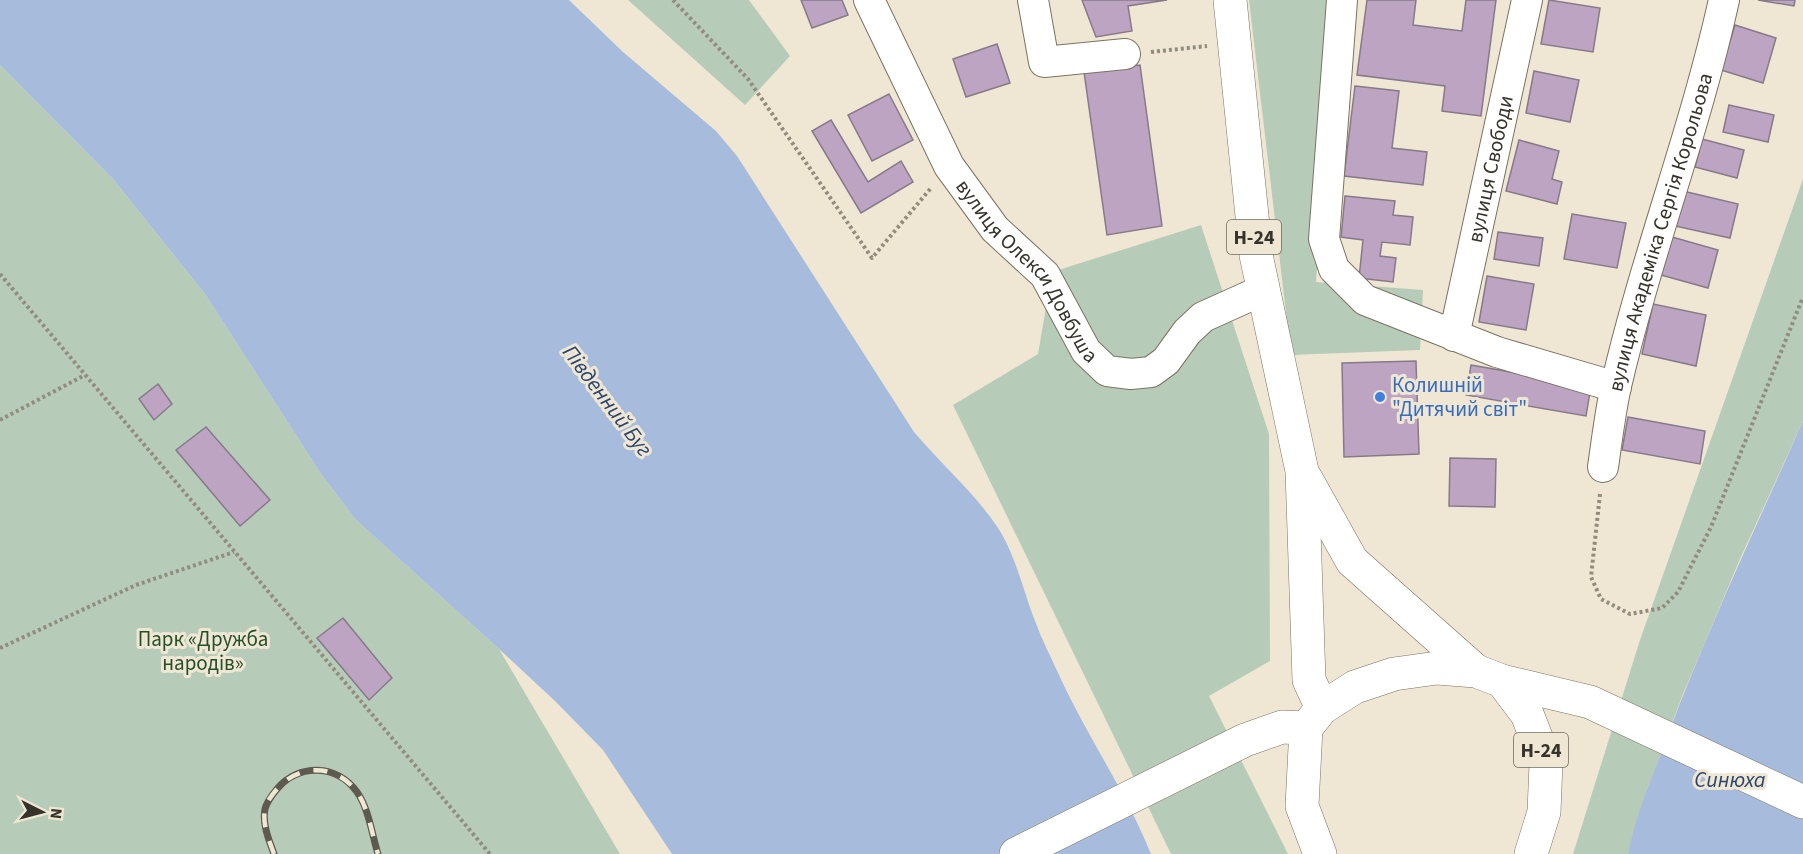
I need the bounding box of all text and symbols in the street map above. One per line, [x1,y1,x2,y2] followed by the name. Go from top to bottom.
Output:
[1600,69,1720,395] street label: вулиця Академіка Сергія Корольова
[1460,92,1521,245] street label: вулиця Свободи
[948,173,1105,370] street label: вулиця Олекси Довбуша
[1227,220,1281,254] road number: Н-24
[555,338,660,463] water label: Південний Буг
[1392,370,1527,424] place label: Колишній "Дитячий світ"
[1373,390,1387,404] marker: Колишній "Дитячий світ"
[138,624,268,678] park label: Парк «Дружба народів»
[1514,733,1568,767] road number: Н-24
[1694,764,1766,796] water label: Синюха
[12,782,72,842] north arrow
[44,807,67,820] text: N

